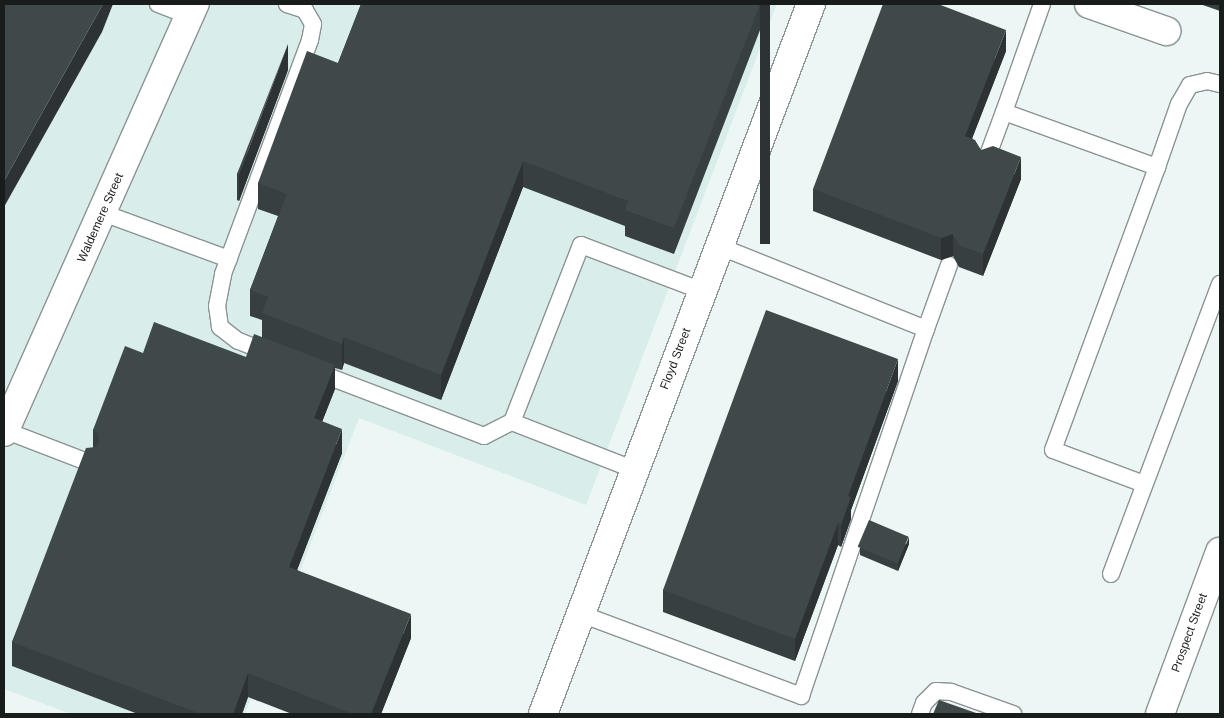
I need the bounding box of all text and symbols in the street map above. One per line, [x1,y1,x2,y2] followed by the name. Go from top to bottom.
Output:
[75,171,127,265] street label: Waldemere Street
[658,326,694,392] street label: Floyd Street
[1169,592,1211,674] street label: Prospect Street

